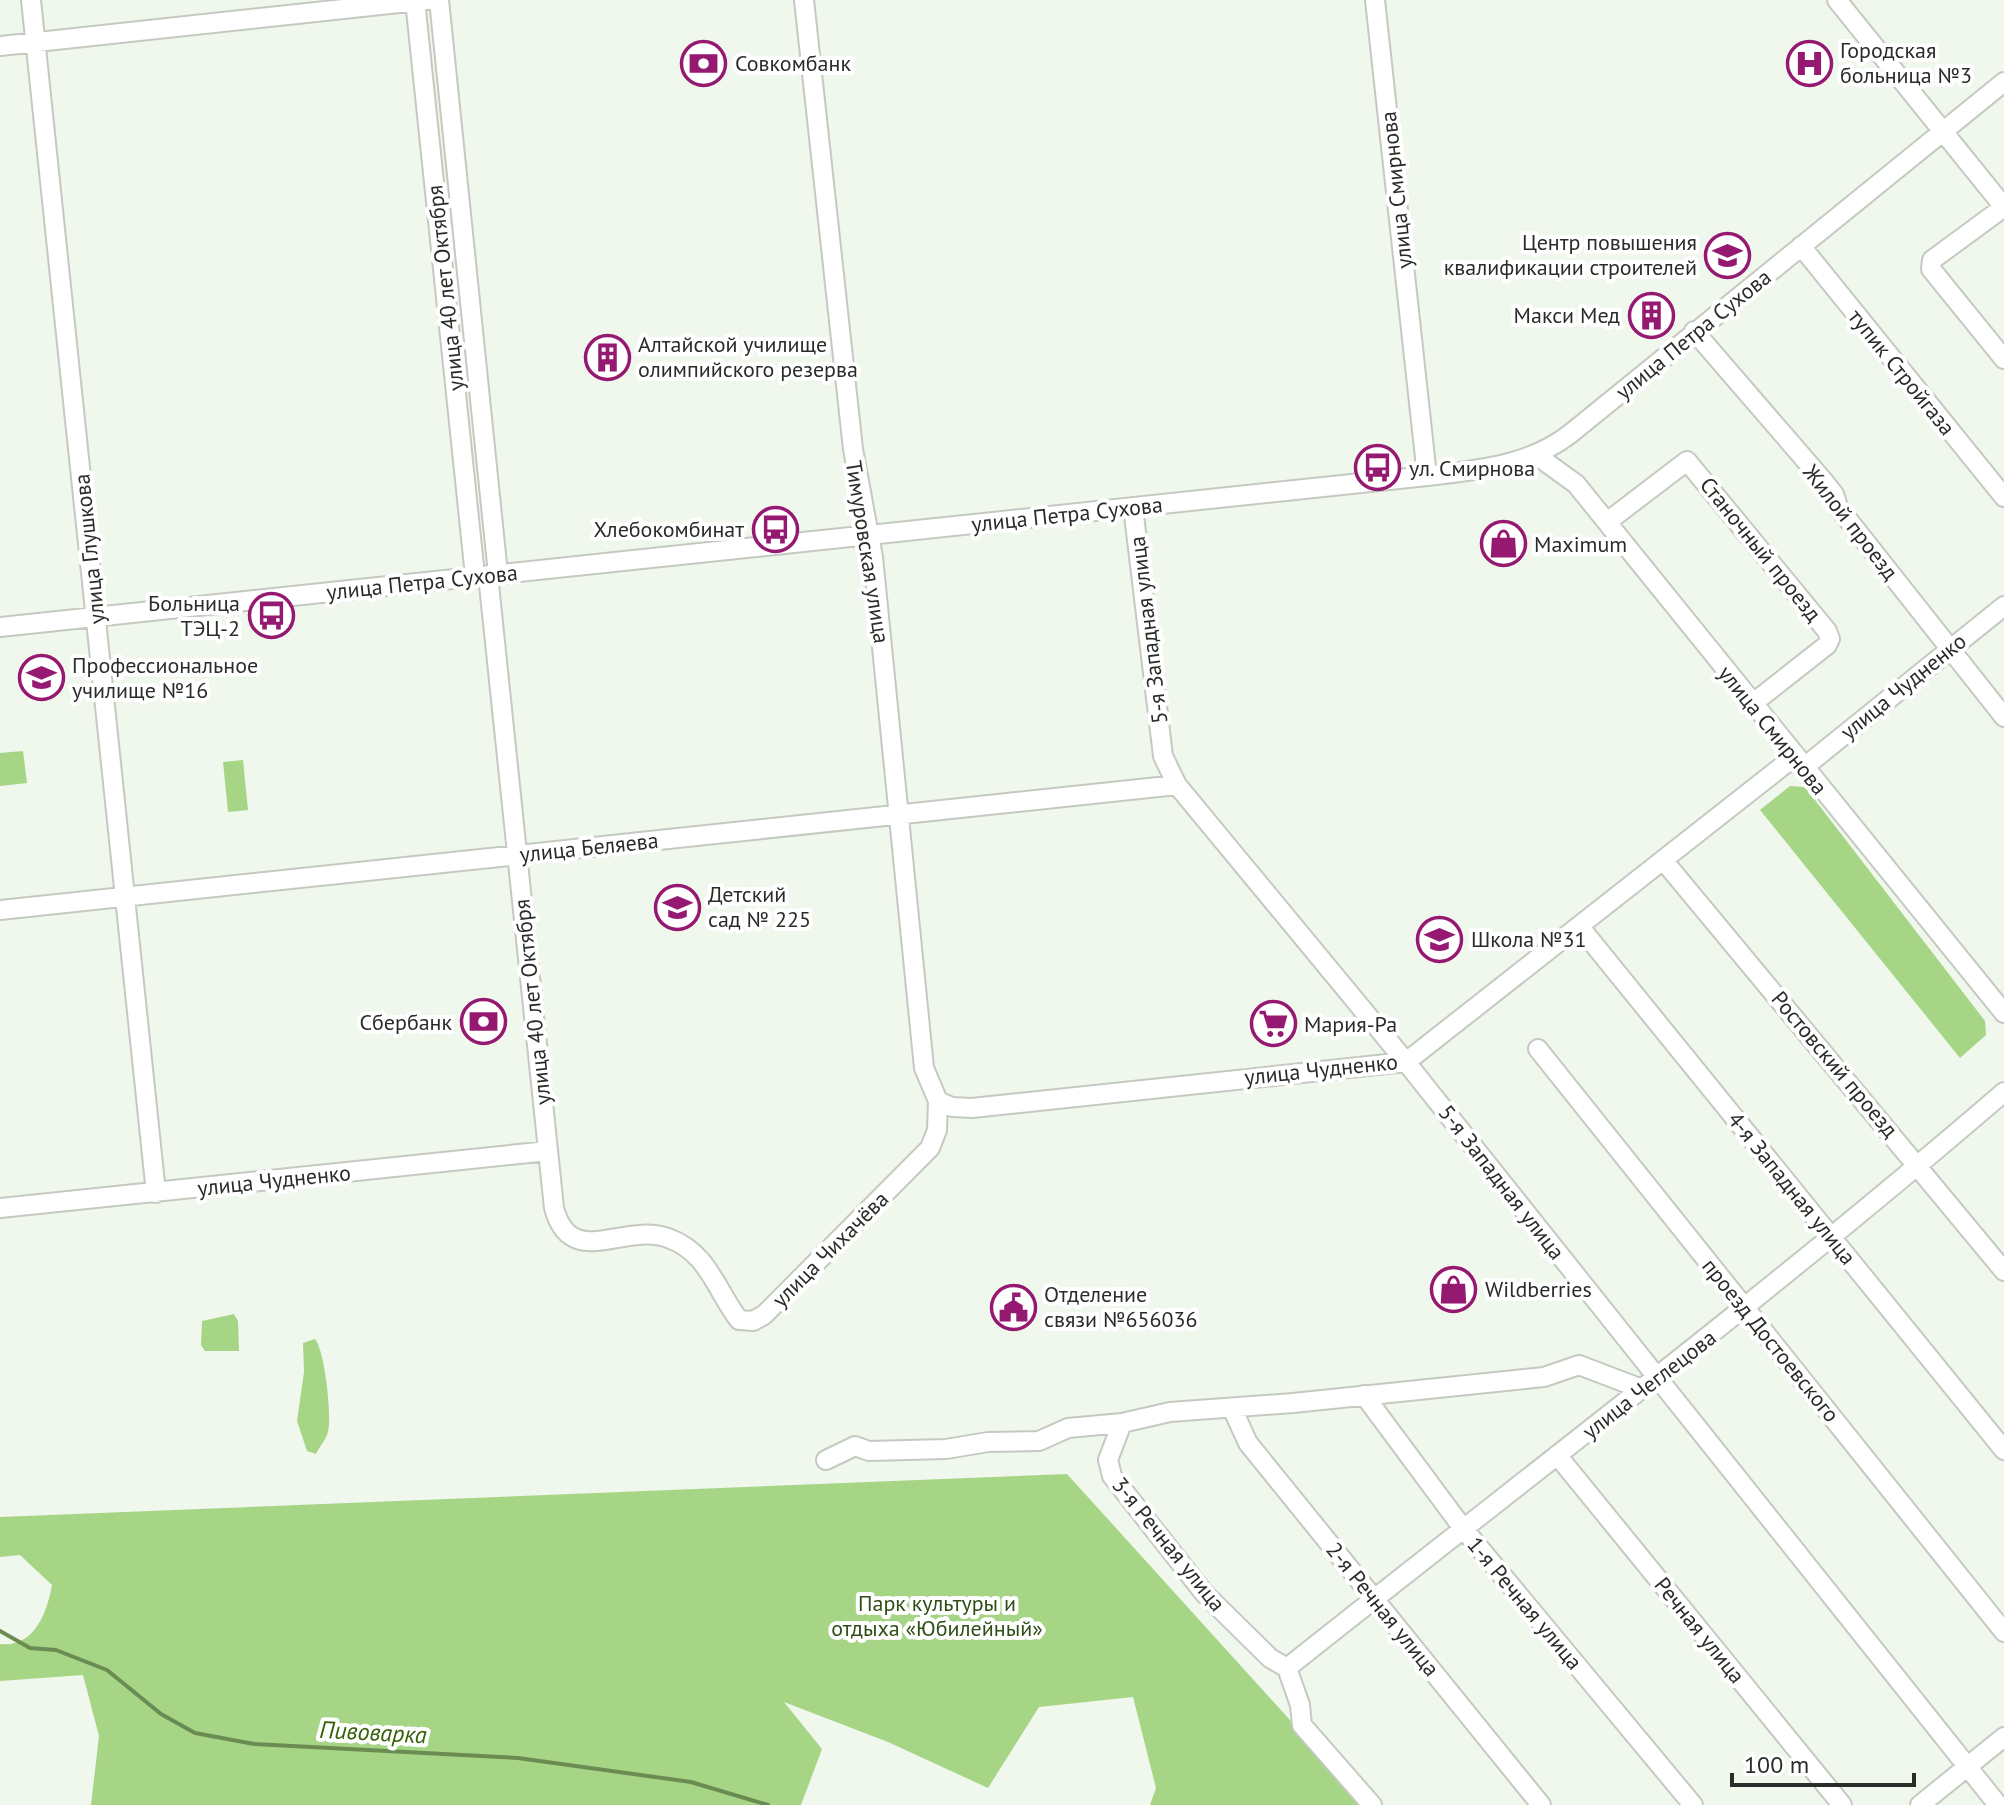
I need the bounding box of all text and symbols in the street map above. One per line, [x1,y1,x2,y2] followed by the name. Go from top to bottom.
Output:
[1840,36,1972,89] place label: Городская больница №3
[680,39,728,87] bank icon: Совкомбанк
[1785,39,1833,87] hospital icon: Городская больница №3
[735,49,851,77] place label: Совкомбанк
[1374,110,1418,270] street label: улица Смирнова
[420,184,470,392] street label: улица 40 лет Октября
[1444,228,1697,281] place label: Центр повышения квалификации строителей
[1704,231,1752,279] school or university icon: Центр повышения квалификации строителей
[1610,263,1776,405] street label: улица Петра Сухова
[1627,291,1675,339] building icon: Макси Мед
[1514,301,1620,329] place label: Макси Мед
[1843,303,1961,441] street label: тупик Стройгаза
[638,330,858,383] place label: Алтайской училище олимпийского резерва
[583,333,631,381] building icon: Алтайской училище олимпийского резерва
[1354,444,1402,492] bus stop icon: ул. Смирнова
[1409,454,1535,482] place label: ул. Смирнова
[1797,458,1905,585] street label: Жилой проезд
[840,459,896,645] street label: Тимуровская улица
[1694,471,1828,627] street label: Станочный проезд
[67,473,111,625] street label: улица Глушкова
[970,490,1164,538] street label: улица Петра Сухова
[751,505,799,553] bus stop icon: Хлебокомбинат
[593,515,744,543] place label: Хлебокомбинат
[1479,520,1527,568] shop icon: Maximum
[1534,530,1627,558] place label: Maximum
[1123,535,1173,725] street label: 5-я Западная улица
[325,558,519,606] street label: улица Петра Сухова
[148,589,240,642] place label: Больница ТЭЦ-2
[247,592,295,640] bus stop icon: Больница ТЭЦ-2
[1834,627,1972,745] street label: улица Чудненко
[72,651,258,704] place label: Профессиональное училище №16
[17,654,65,702] school or university icon: Профессиональное училище №16
[1712,660,1834,800] street label: улица Смирнова
[518,826,660,868] street label: улица Беляева
[708,880,811,933] place label: Детский сад № 225
[653,883,701,931] school or university icon: Детский сад № 225
[507,898,557,1106] street label: улица 40 лет Октября
[1416,915,1464,963] school or university icon: Школа №31
[1471,925,1587,953] place label: Школа №31
[1766,985,1904,1143] street label: Ростовский проезд
[459,998,507,1046] bank icon: Сбербанк
[1249,1000,1297,1048] supermarket icon: Мария-Ра
[359,1008,452,1036] place label: Сбербанк
[1304,1010,1397,1038] place label: Мария-Ра
[1243,1047,1399,1091] street label: улица Чудненко
[1433,1099,1571,1265] street label: 5-я Западная улица
[1722,1106,1862,1270] street label: 4-я Западная улица
[196,1158,352,1202] street label: улица Чудненко
[766,1185,894,1313] street label: улица Чихачёва
[1696,1252,1846,1428] street label: проезд Достоевского
[1430,1265,1478,1313] shop icon: Wildberries
[1485,1275,1592,1303] place label: Wildberries
[1044,1280,1197,1333] place label: Отделение связи №656036
[989,1283,1037,1331] public building icon: Отделение связи №656036
[1577,1323,1721,1445] street label: улица Чеглецова
[1106,1471,1232,1617] street label: 3-я Речная улица
[1461,1531,1589,1675] street label: 1-я Речная улица
[1320,1536,1446,1682] street label: 2-я Речная улица
[1649,1571,1751,1689] street label: Речная улица
[831,1589,1043,1642] park label: Парк культуры и отдыха «Юбилейный»
[319,1714,428,1750] water label: Пивоварка
[1732,1737,1914,1787] scale bar
[1744,1749,1809,1780] text: 100 m

